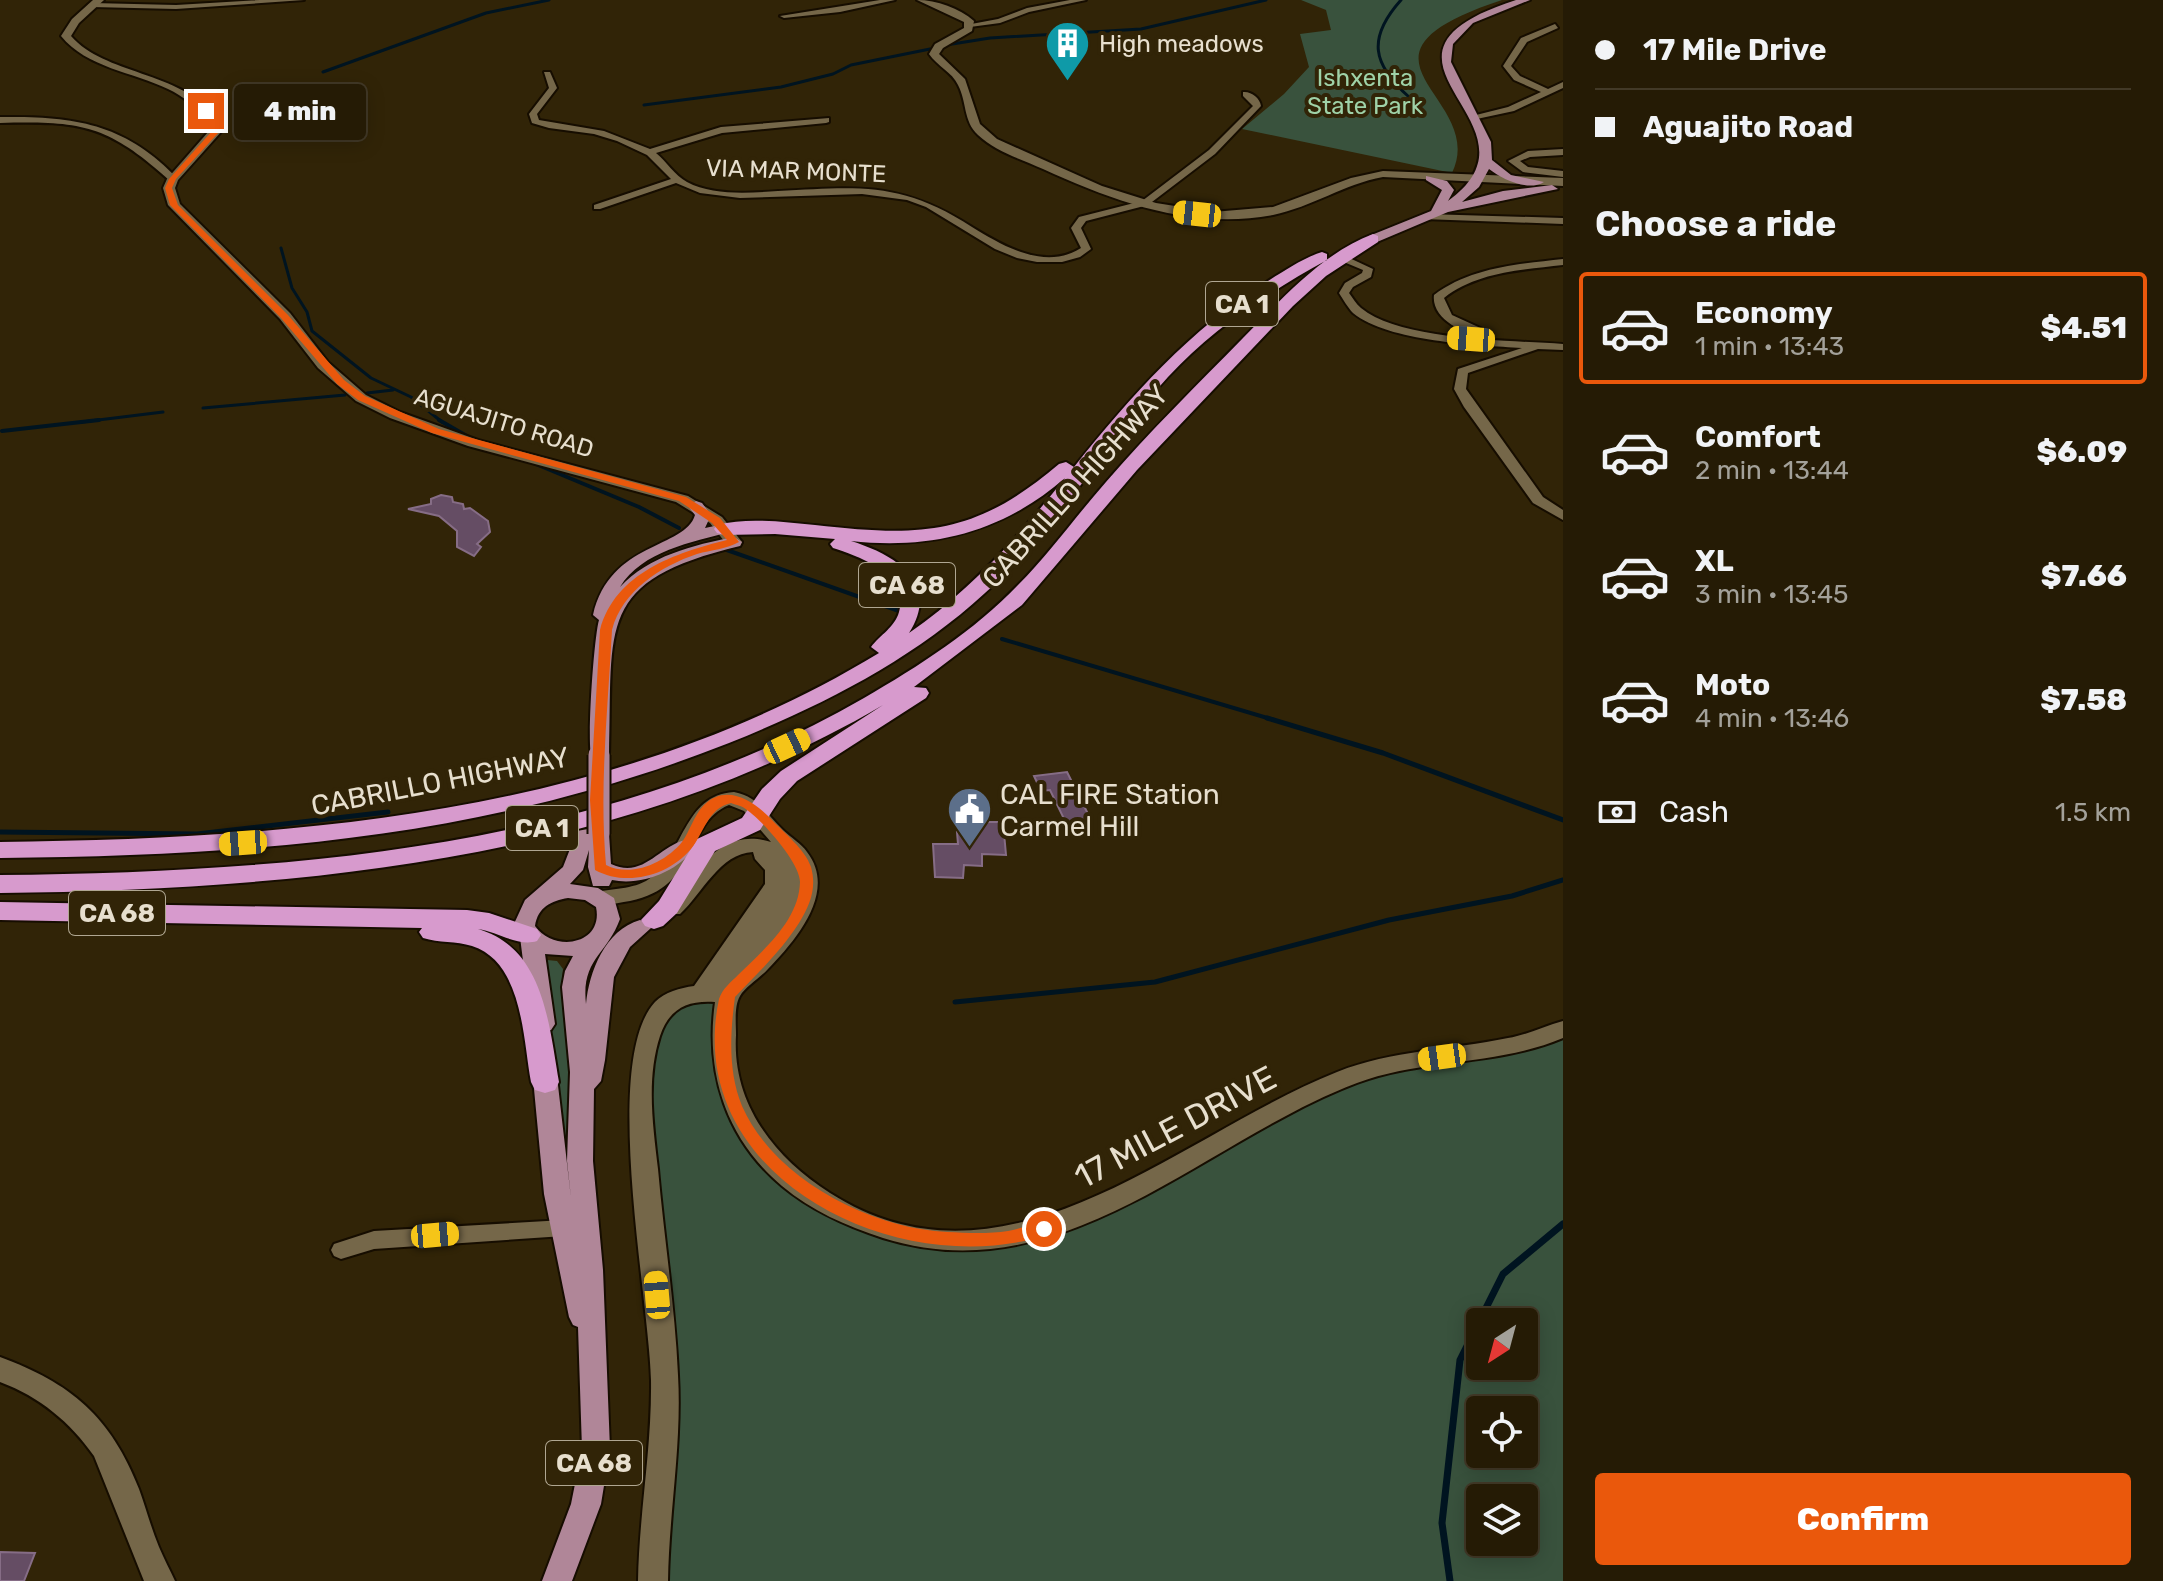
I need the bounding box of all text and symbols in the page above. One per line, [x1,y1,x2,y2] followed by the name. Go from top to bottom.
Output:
[1044,20,1092,83] building icon: High meadows
[1099,30,1264,58] place label: High meadows
[1643,32,1826,68] text: 17 Mile Drive
[1307,64,1424,120] park label: Ishxenta State Park
[234,83,366,139] callout: 4 min
[188,93,224,129] route end
[264,96,336,127] text: 4 min
[1643,109,1853,145] text: Aguajito Road
[705,154,887,188] street label: VIA MAR MONTE
[1172,200,1222,228] car
[1595,202,1836,245] text: Choose a ride
[1206,282,1278,326] road number: CA 1
[1599,292,1671,364] icon: car
[1695,295,1833,331] text: Economy
[2040,310,2127,346] text: $4.51
[1446,325,1496,353] car
[1695,331,1844,362] text: 1 min · 13:43
[975,378,1175,595] street label: CABRILLO HIGHWAY
[411,382,597,464] street label: AGUAJITO ROAD
[1599,416,1671,488] icon: car
[1695,419,1821,455] text: Comfort
[2037,434,2127,470] text: $6.09
[1695,455,1849,486] text: 2 min · 13:44
[1599,540,1671,612] icon: car
[1695,543,1734,579] text: XL
[2041,558,2127,594] text: $7.66
[859,563,955,607] road number: CA 68
[1695,579,1848,610] text: 3 min · 13:45
[1599,664,1671,736] icon: car
[1695,667,1770,703] text: Moto
[2040,682,2127,718] text: $7.58
[1695,703,1849,734] text: 4 min · 13:46
[760,725,814,767] car
[308,740,572,823] street label: CABRILLO HIGHWAY
[1000,778,1220,843] place label: CAL FIRE Station Carmel Hill
[945,786,993,849] public building icon: CAL FIRE Station Carmel Hill
[1595,790,1639,834] icon: cash
[1659,794,1729,830] text: Cash
[2055,797,2131,828] text: 1.5 km
[506,806,578,850] road number: CA 1
[218,829,268,857] car
[69,891,165,935] road number: CA 68
[1417,1042,1467,1072] car
[1067,1057,1283,1198] street label: 17 MILE DRIVE
[1026,1211,1062,1247] route start
[410,1221,460,1249] car
[643,1270,671,1320] car
[1466,1308,1538,1380] north arrow
[1466,1308,1538,1556] map controls
[1466,1396,1538,1468] button: locate
[546,1441,642,1485] road number: CA 68
[1595,1473,2131,1565] button: Confirm
[1466,1484,1538,1556] button: layers

